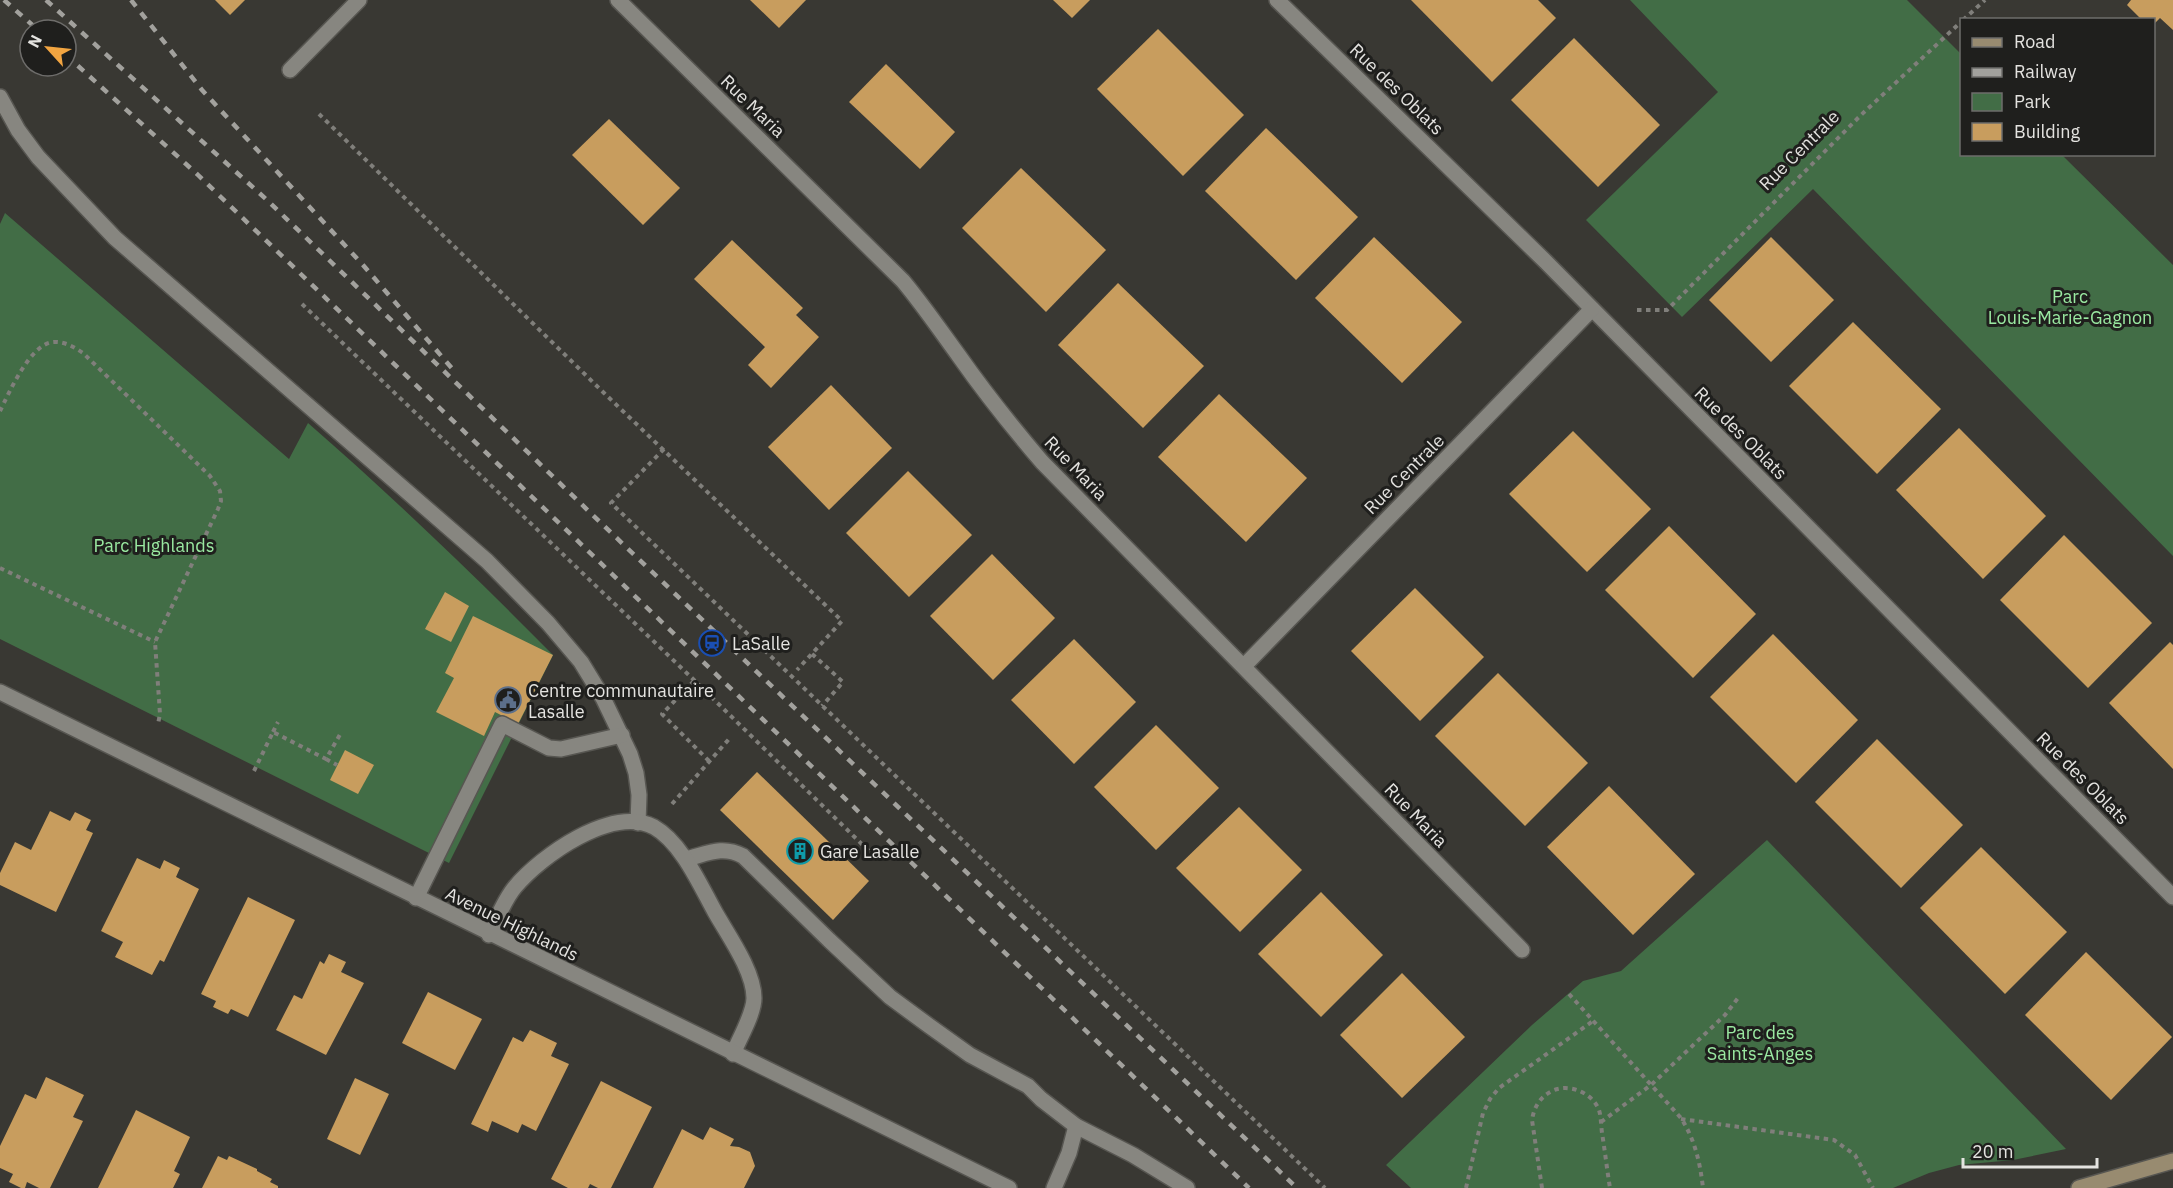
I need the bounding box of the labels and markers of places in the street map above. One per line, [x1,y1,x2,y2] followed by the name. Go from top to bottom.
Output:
[697,628,727,658] station icon: LaSalle
[732,632,790,655] place label: LaSalle
[528,679,714,723] place label: Centre communautaire Lasalle
[493,685,523,715] public building icon: Centre communautaire Lasalle
[785,836,815,866] building icon: Gare Lasalle
[820,840,919,863] place label: Gare Lasalle

